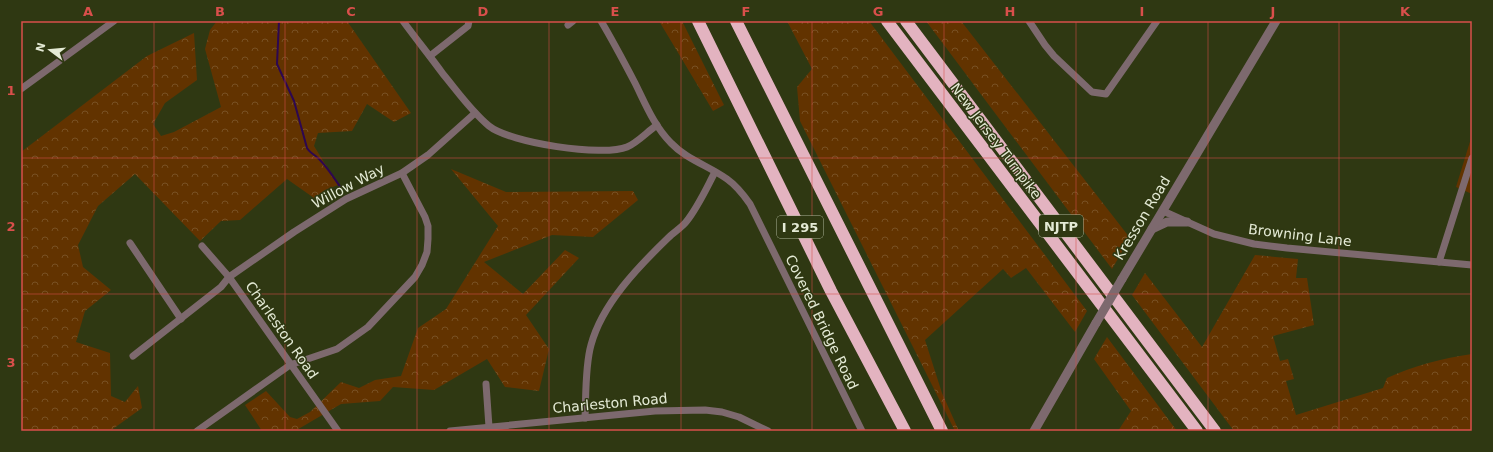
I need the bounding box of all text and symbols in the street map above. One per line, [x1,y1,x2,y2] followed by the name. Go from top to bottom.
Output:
[83,4,93,19] text: A
[215,4,225,19] text: B
[346,4,356,19] text: C
[478,4,489,19] text: D
[611,4,619,19] text: E
[742,4,750,19] text: F
[873,4,883,19] text: G
[1005,4,1015,19] text: H
[1140,4,1144,19] text: I
[1270,4,1275,19] text: J
[1400,4,1411,19] text: K
[30,30,70,70] north arrow
[33,41,48,54] text: N
[947,80,1045,202] street label: New Jersey Turnpike
[6,83,16,98] text: 1
[309,160,387,212] street label: Willow Way
[1111,173,1173,263] street label: Kresson Road
[1039,215,1083,237] road number: NJTP
[777,216,823,238] road number: I 295
[6,219,16,234] text: 2
[1247,221,1353,249] street label: Browning Lane
[782,252,862,392] street label: Covered Bridge Road
[242,278,322,382] street label: Charleston Road
[6,355,16,370] text: 3
[552,390,668,416] street label: Charleston Road

